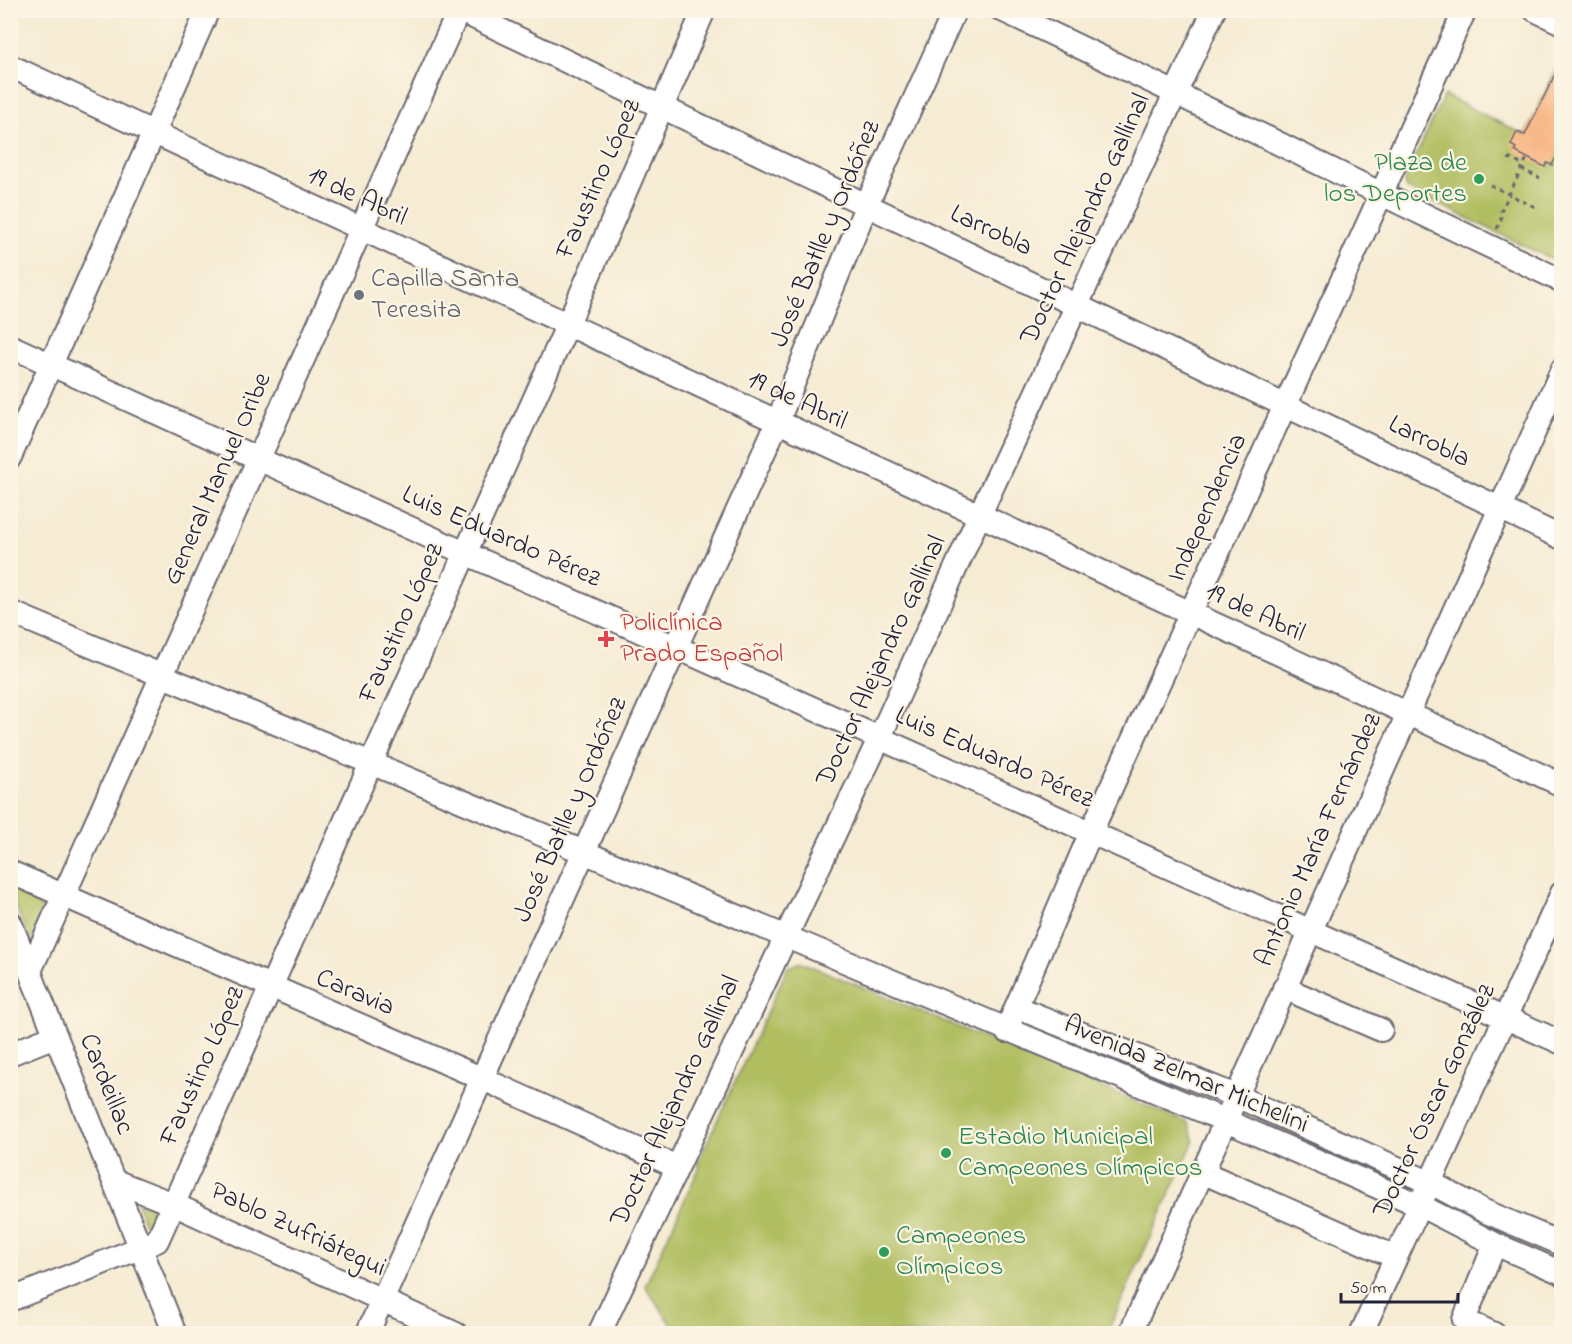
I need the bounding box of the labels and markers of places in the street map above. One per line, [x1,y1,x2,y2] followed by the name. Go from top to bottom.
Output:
[1324,144,1468,214] place label: Plaza de los Deportes
[1472,172,1486,186] marker: Plaza de los Deportes
[371,260,519,330] place label: Capilla Santa Teresita
[352,288,366,302] marker: Capilla Santa Teresita
[620,604,783,674] place label: Policlínica Prado Español
[597,630,615,648] marker: Policlínica Prado Español
[958,1118,1203,1188] place label: Estadio Municipal Campeones Olímpicos
[939,1146,953,1160] marker: Estadio Municipal Campeones Olímpicos
[896,1217,1026,1287] place label: Campeones Olímpicos
[877,1245,891,1259] marker: Campeones Olímpicos

